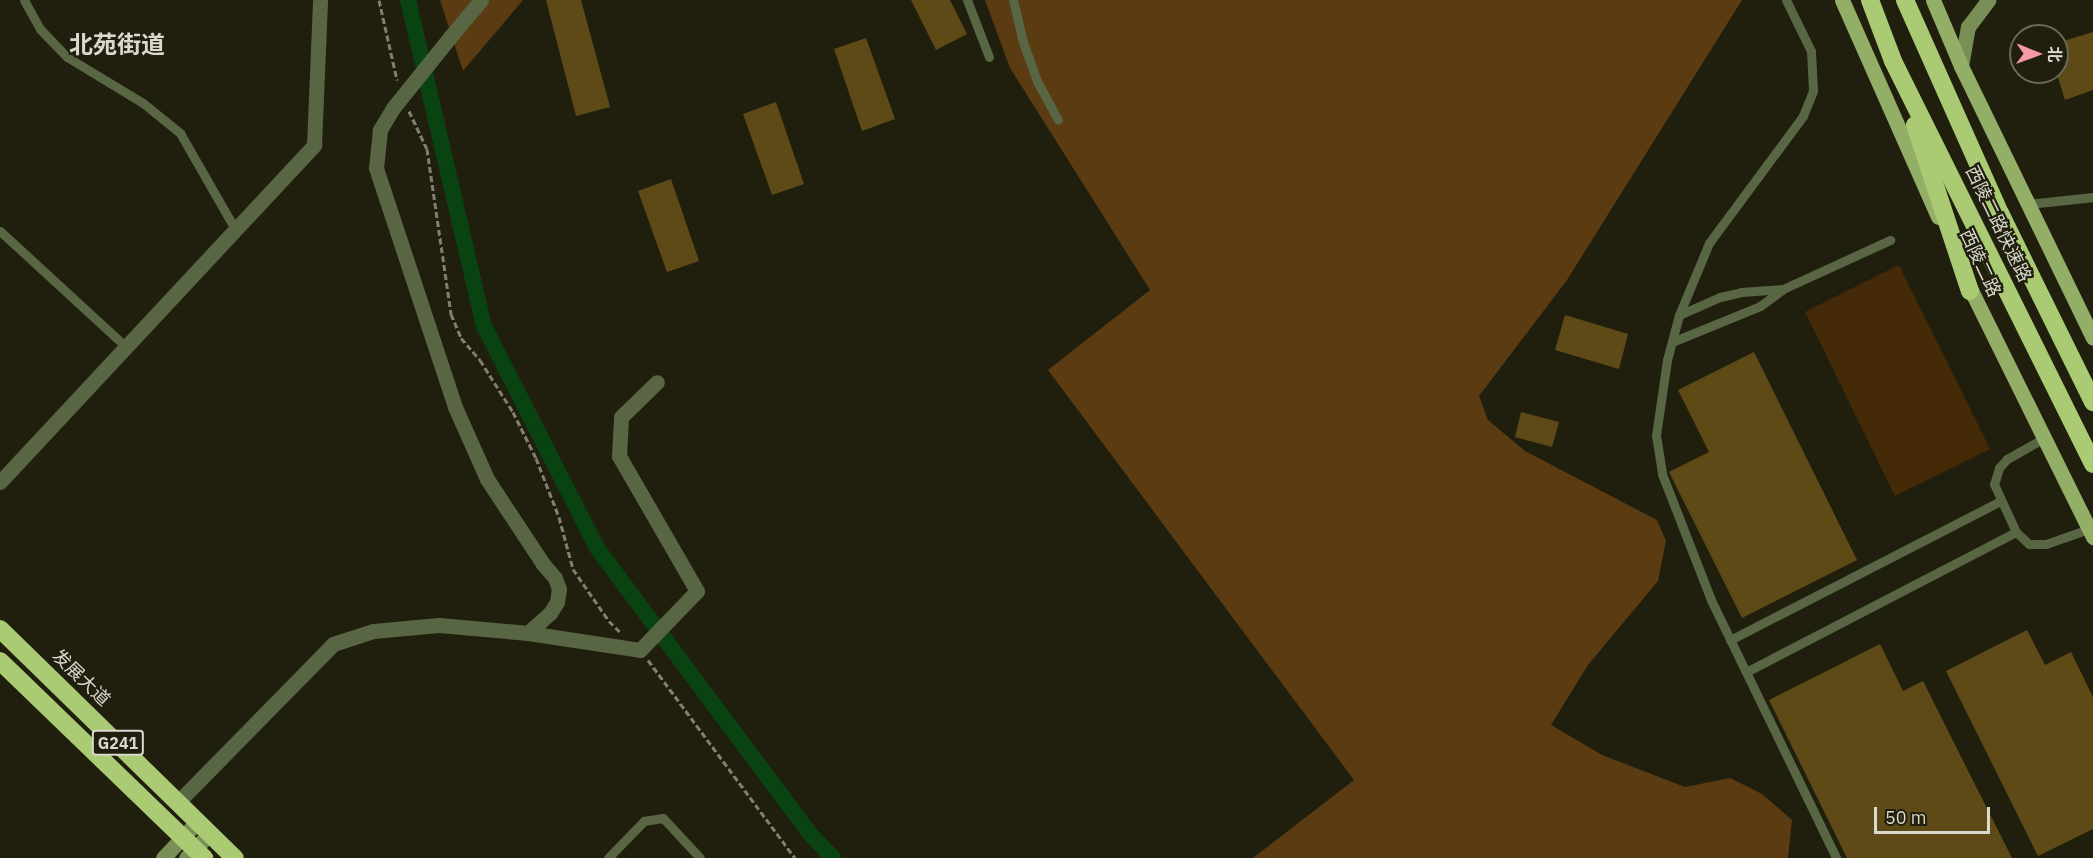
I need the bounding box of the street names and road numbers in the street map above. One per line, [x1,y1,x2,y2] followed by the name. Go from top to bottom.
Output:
[1961,163,2035,285] street label: 西陵二路快速路
[1955,226,2005,300] street label: 西陵二路
[48,645,114,711] street label: 发展大道
[91,730,145,756] road number: G241

